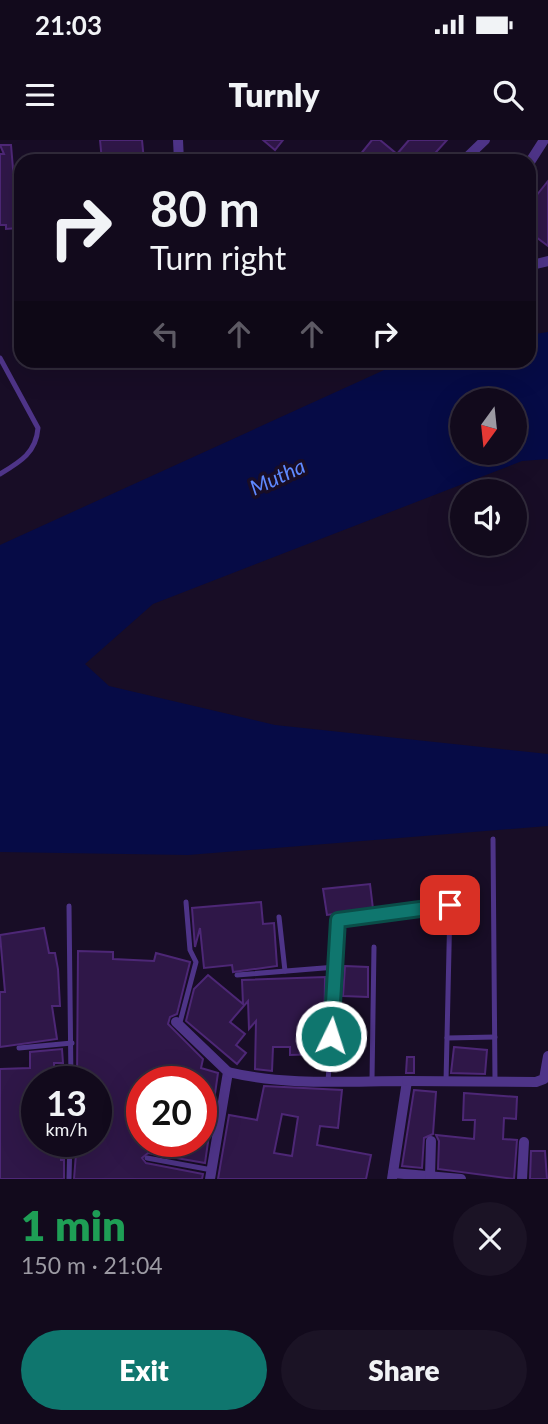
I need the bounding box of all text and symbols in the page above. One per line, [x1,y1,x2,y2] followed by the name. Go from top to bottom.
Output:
[35,9,102,41] text: 21:03
[228,75,320,114] text: Turnly
[21,76,59,114] icon: menu
[489,76,527,114] icon: search
[150,179,260,237] text: 80 m
[35,182,126,273] icon: right
[150,238,286,277] text: Turn right
[147,315,185,353] icon: left
[220,315,258,353] icon: ahead
[293,315,331,353] icon: ahead
[366,315,404,353] icon: right
[450,388,527,466] north arrow
[450,388,527,556] map controls
[245,452,309,500] water label: Mutha
[450,479,527,556] button: sound
[420,875,480,935] pin
[431,886,469,924] icon: arrive
[294,999,368,1073] position arrow
[126,1066,217,1157] speed limit sign: 20
[46,1081,87,1123] text: 13
[45,1118,88,1140] text: km/h
[21,1200,126,1250] text: 1 min
[453,1202,527,1276] button: close
[21,1251,163,1279] text: 150 m · 21:04
[21,1330,267,1410] button: Exit
[281,1330,527,1410] button: Share

